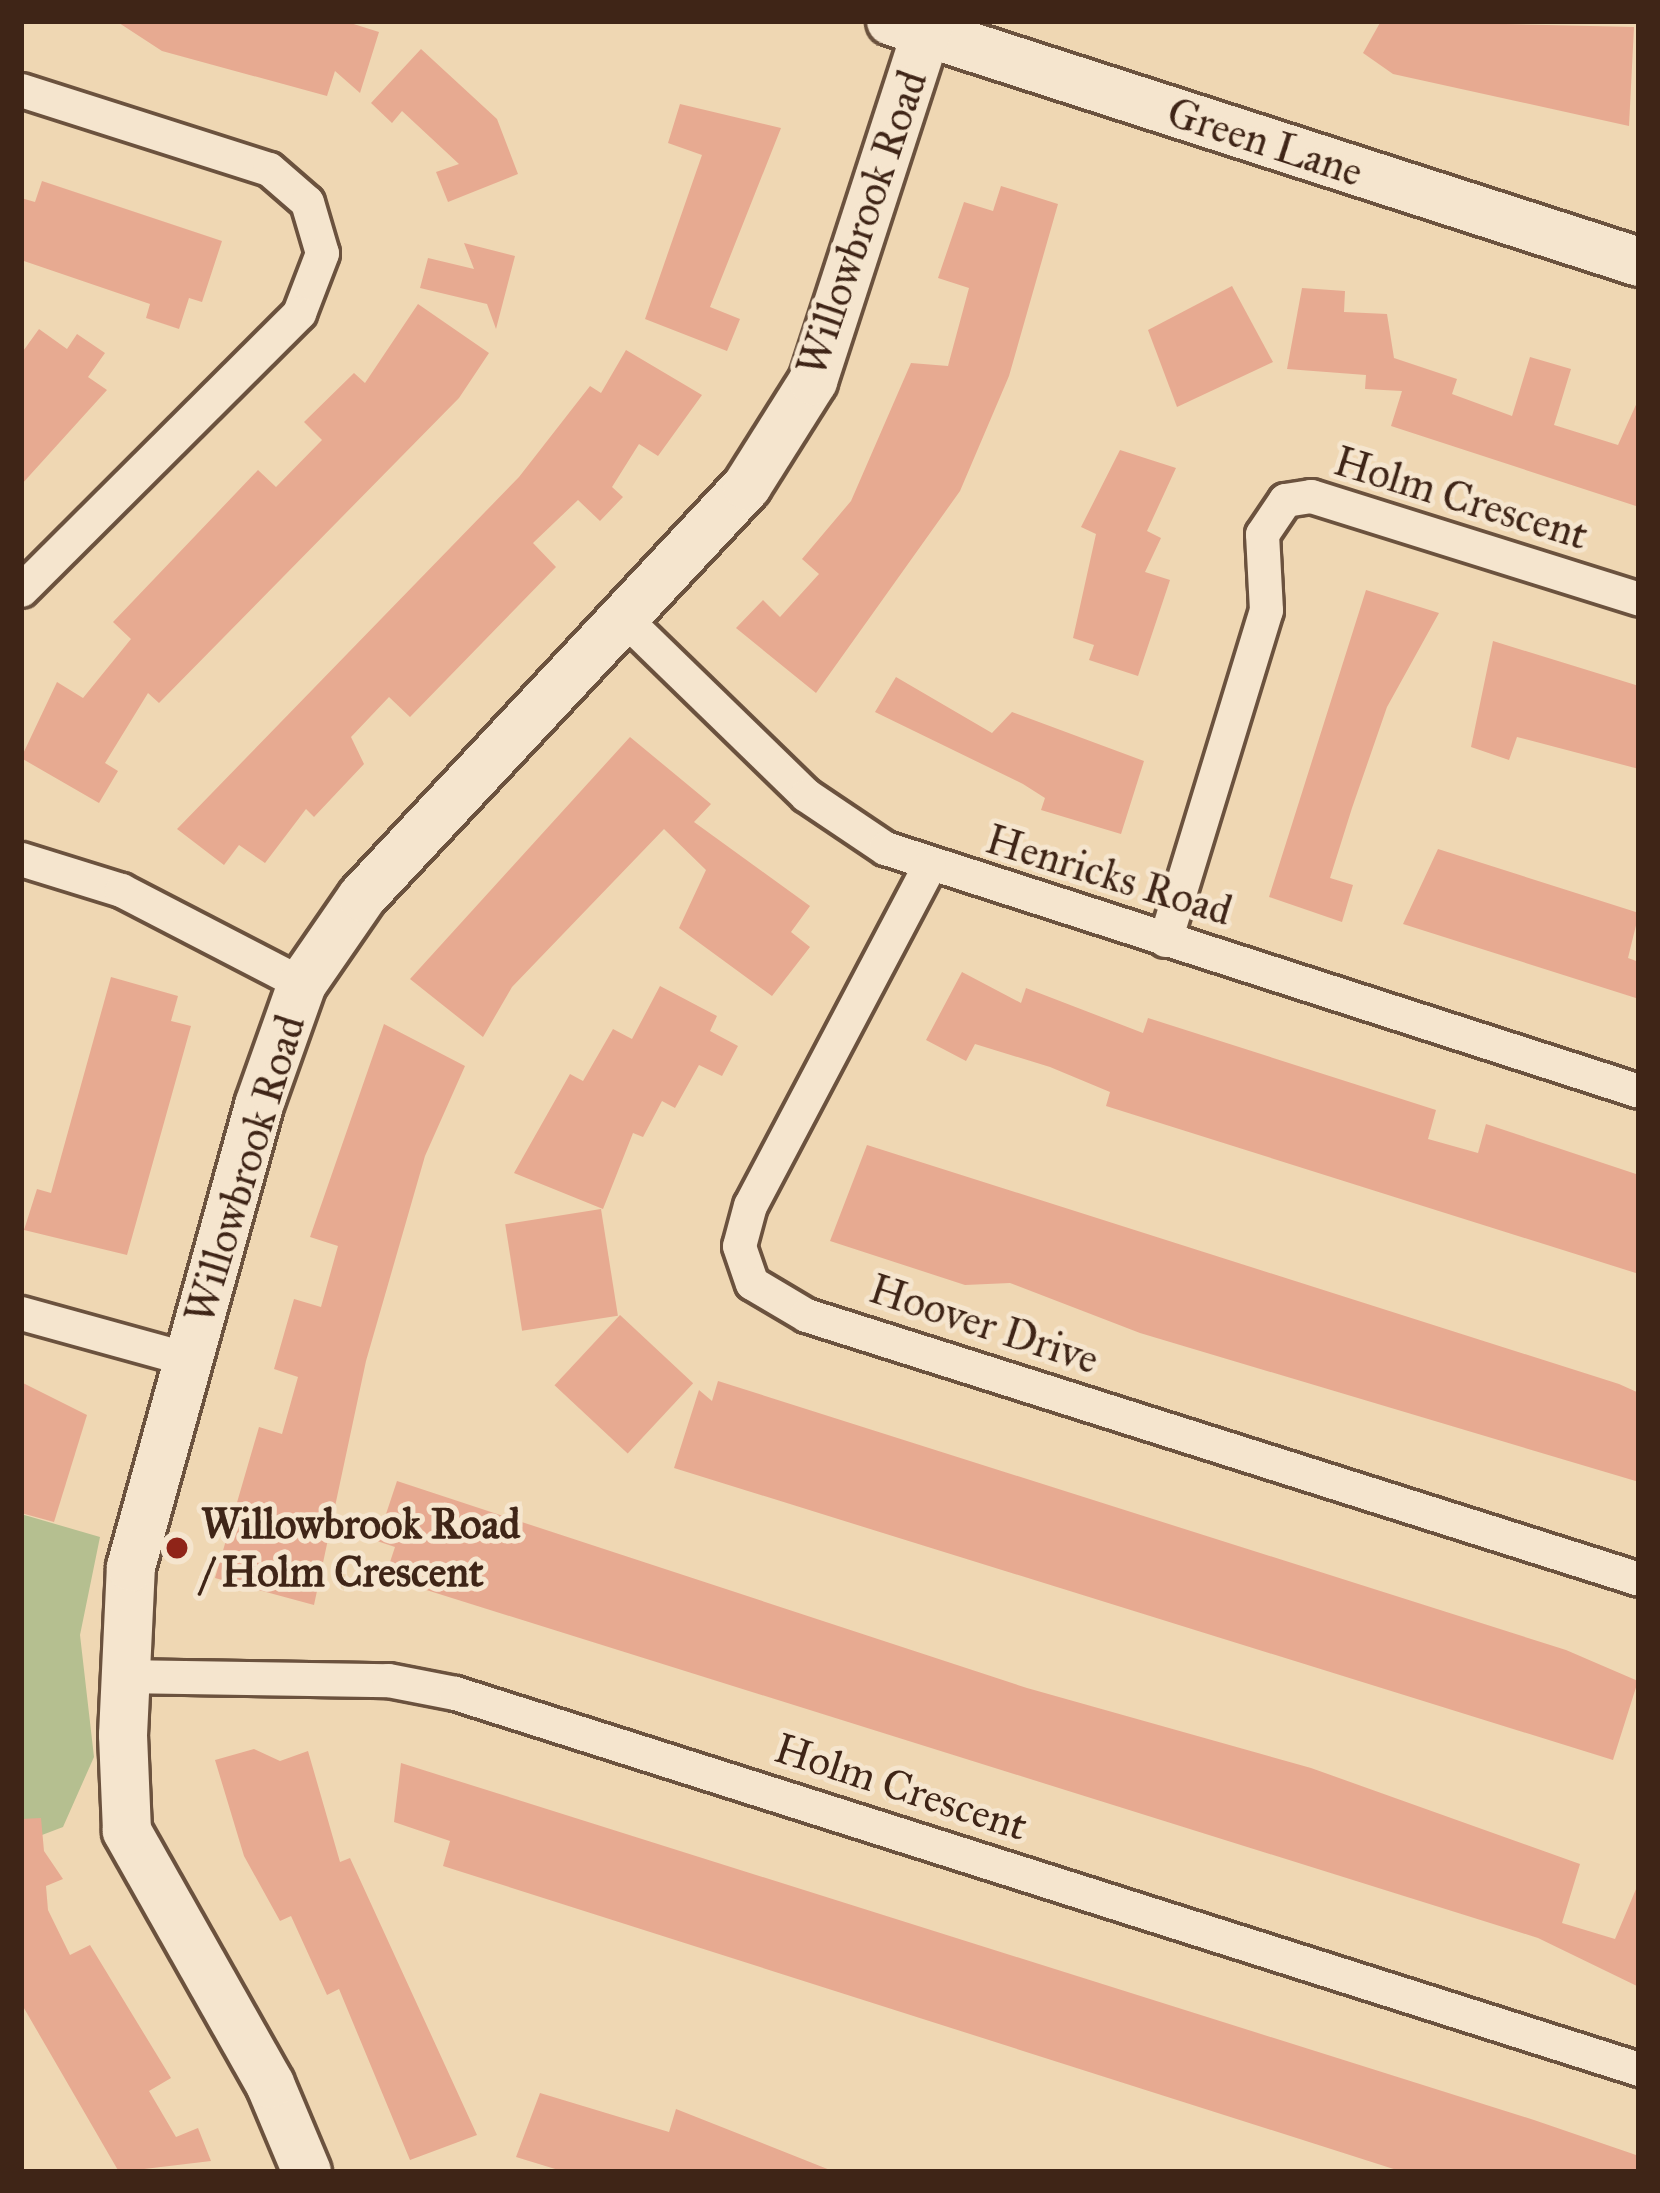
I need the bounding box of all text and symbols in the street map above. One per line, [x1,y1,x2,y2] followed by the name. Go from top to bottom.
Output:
[786,64,938,382] street label: Willowbrook Road
[1161,87,1369,197] street label: Green Lane
[1328,436,1594,560] street label: Holm Crescent
[980,814,1238,936] street label: Henricks Road
[174,1009,316,1329] street label: Willowbrook Road
[863,1263,1105,1385] street label: Hoover Drive
[201,1499,520,1598] place label: Willowbrook Road / Holm Crescent
[164,1535,190,1561] marker: Willowbrook Road / Holm Crescent
[768,1723,1034,1851] street label: Holm Crescent

